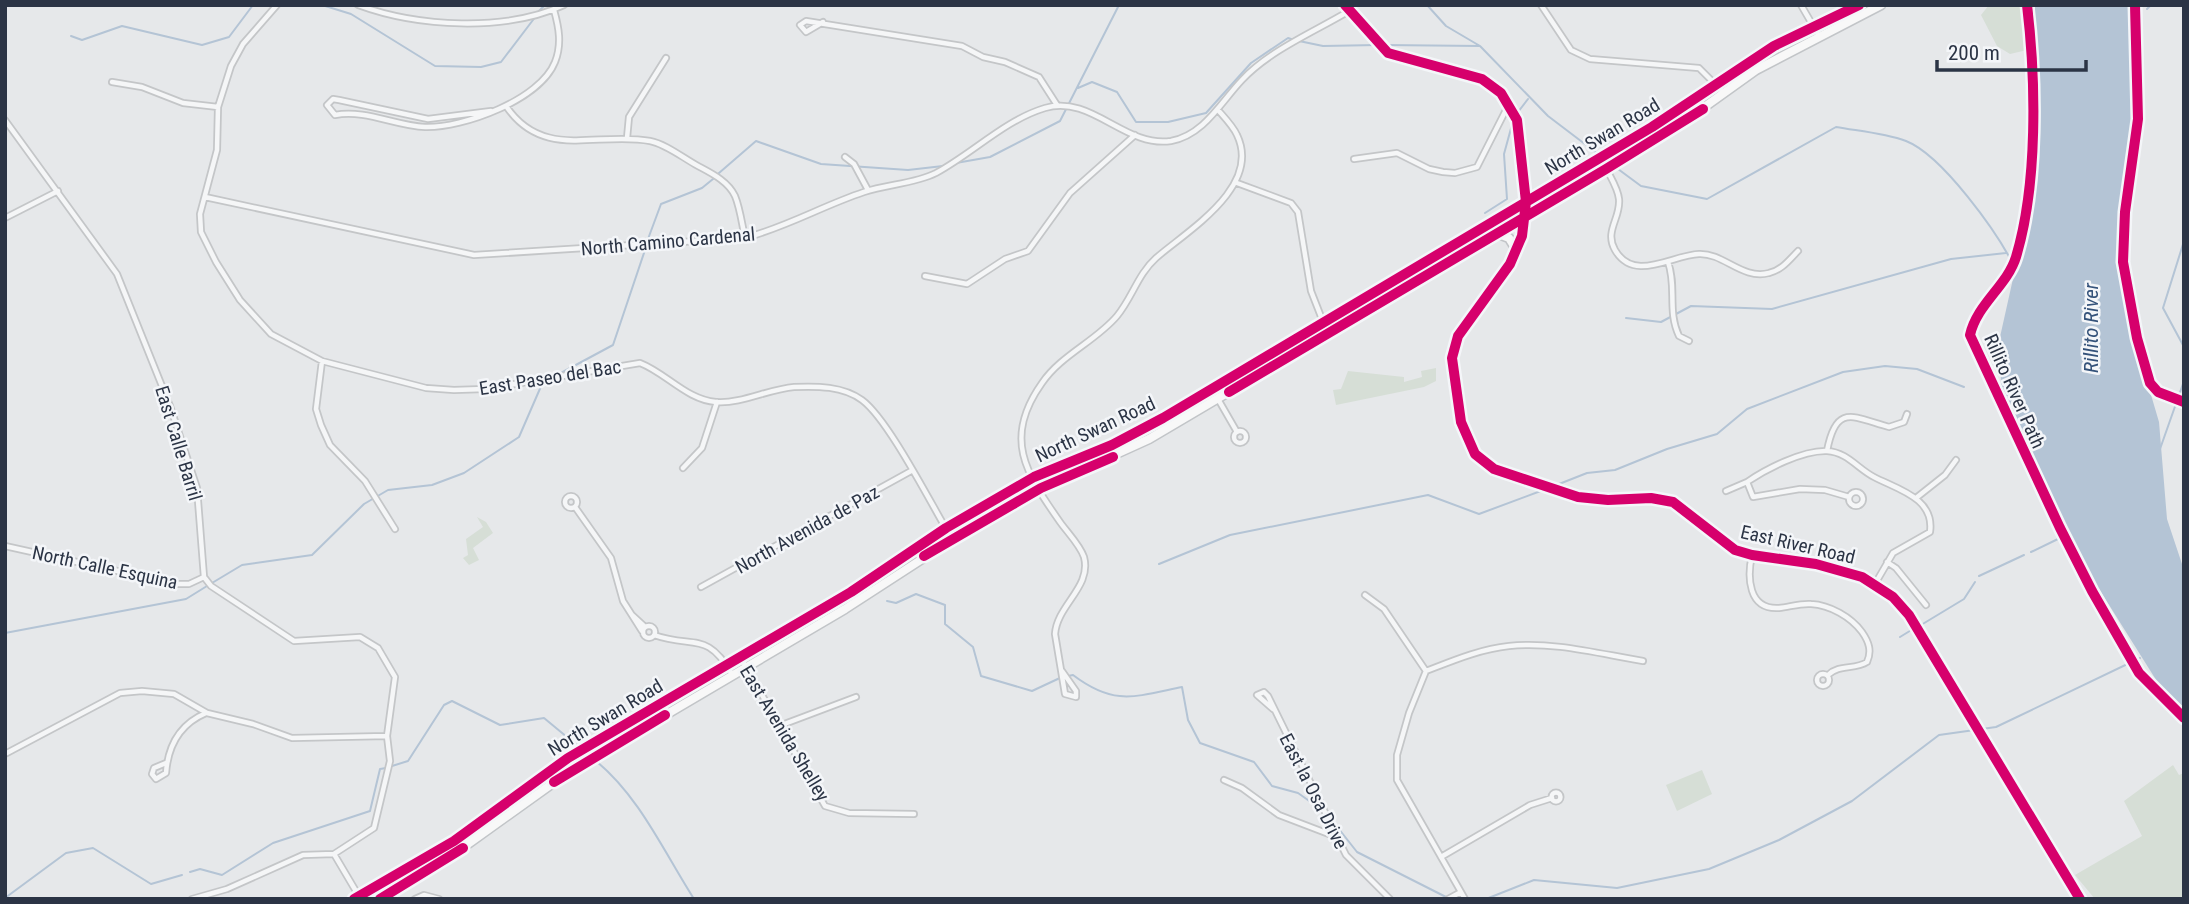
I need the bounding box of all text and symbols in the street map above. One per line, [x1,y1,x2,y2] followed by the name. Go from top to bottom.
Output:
[1937,28,2086,72] scale bar
[1948,41,2000,65] text: 200 m
[1541,93,1664,180] street label: North Swan Road
[580,222,756,261] street label: North Camino Cardenal
[2079,282,2103,373] water label: Rillito River
[1979,330,2050,452] street label: Rillito River Path
[477,355,623,400] street label: East Paseo del Bac
[150,383,207,503] street label: East Calle Barril
[1032,392,1159,467] street label: North Swan Road
[731,480,883,579] street label: North Avenida de Paz
[1738,520,1857,569] street label: East River Road
[30,541,180,594] street label: North Calle Esquina
[735,661,834,805] street label: East Avenida Shelley
[544,674,667,761] street label: North Swan Road
[1275,730,1353,853] street label: East la Osa Drive

